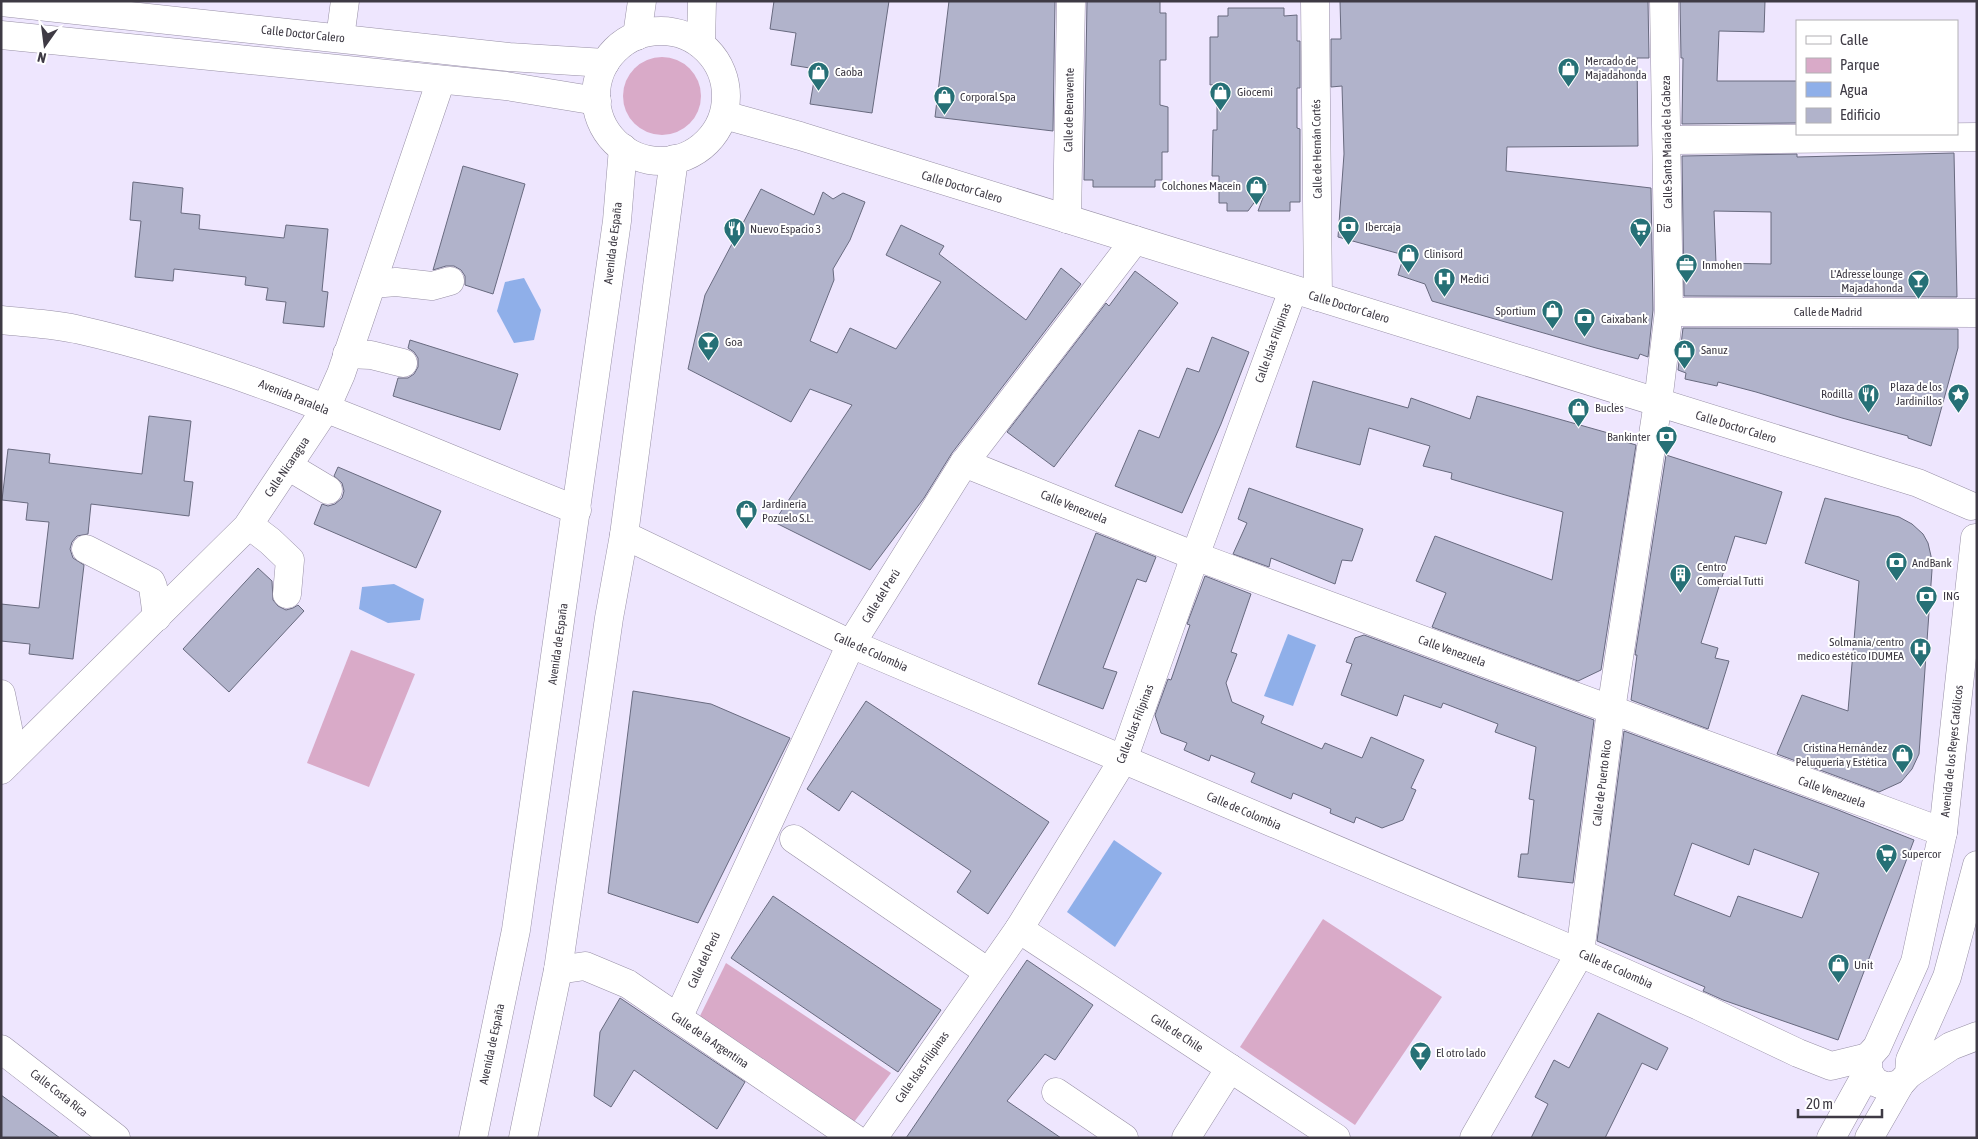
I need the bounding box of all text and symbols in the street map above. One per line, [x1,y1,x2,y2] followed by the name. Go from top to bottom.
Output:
[20,20,70,70] north arrow
[1796,20,1958,135] legend
[261,23,346,45] street label: Calle Doctor Calero
[1840,31,1869,48] text: Calle
[36,49,48,66] text: N
[1585,54,1647,82] place label: Mercado de Majadahonda
[1557,56,1581,87] shop icon: Mercado de Majadahonda
[1840,56,1880,73] text: Parque
[807,60,831,91] shop icon: Caoba
[835,65,863,79] place label: Caoba
[1061,68,1077,152] street label: Calle de Benavente
[1659,75,1675,209] street label: Calle Santa María de la Cabeza
[1209,80,1233,111] shop icon: Giocemi
[1840,81,1868,98] text: Agua
[932,85,956,116] shop icon: Corporal Spa
[1237,85,1273,99] place label: Giocemi
[960,90,1016,104] place label: Corporal Spa
[1309,99,1325,199] street label: Calle de Hernán Cortés
[1840,106,1881,123] text: Edificio
[920,168,1005,206] street label: Calle Doctor Calero
[1245,174,1269,205] shop icon: Colchones Maceín
[1162,179,1241,193] place label: Colchones Maceín
[601,201,625,285] street label: Avenida de España
[1337,215,1361,246] bank icon: Ibercaja
[1628,216,1652,247] supermarket icon: Dia
[722,217,746,248] restaurant icon: Nuevo Espacio 3
[1365,220,1401,234] place label: Ibercaja
[1656,221,1671,235] place label: Dia
[750,222,821,236] place label: Nuevo Espacio 3
[1396,242,1420,273] shop icon: Clinisord
[1424,247,1463,261] place label: Clinisord
[1674,253,1698,284] office icon: Inmohen
[1702,258,1742,272] place label: Inmohen
[1432,267,1456,298] hospital icon: Medici
[1830,267,1903,295] place label: L'Adresse lounge Majadahonda
[1907,269,1931,300] bar icon: L'Adresse lounge Majadahonda
[1460,272,1489,286] place label: Medici
[1307,288,1392,326] street label: Calle Doctor Calero
[1540,299,1564,330] shop icon: Sportium
[1252,301,1294,385] street label: Calle Islas Filipinas
[1496,304,1536,318] place label: Sportium
[1794,305,1862,319] street label: Calle de Madrid
[1573,307,1597,338] bank icon: Caixabank
[1601,312,1648,326] place label: Caixabank
[697,330,721,361] bar icon: Goa
[725,335,743,349] place label: Goa
[1673,338,1697,369] shop icon: Sanuz
[1701,343,1728,357] place label: Sanuz
[257,376,331,418] street label: Avenida Paralela
[1890,380,1942,408] place label: Plaza de los Jardinillos
[1857,382,1881,413] restaurant icon: Rodilla
[1946,382,1970,413] place icon: Plaza de los Jardinillos
[1821,387,1853,401] place label: Rodilla
[1567,396,1591,427] shop icon: Bucles
[1595,401,1624,415] place label: Bucles
[1694,408,1779,446] street label: Calle Doctor Calero
[1654,425,1678,456] bank icon: Bankinter
[1607,430,1650,444] place label: Bankinter
[262,434,312,500] street label: Calle Nicaragua
[1039,487,1109,527] street label: Calle Venezuela
[762,497,813,525] place label: Jardinería Pozuelo S.L.
[734,499,758,530] shop icon: Jardinería Pozuelo S.L.
[1884,551,1908,582] bank icon: AndBank
[1912,556,1952,570] place label: AndBank
[1697,560,1763,588] place label: Centro Comercial Tutti
[1669,562,1693,593] building icon: Centro Comercial Tutti
[859,566,903,626] street label: Calle del Perú
[1915,584,1939,615] bank icon: ING
[1943,589,1960,603] place label: ING
[545,602,571,686] street label: Avenida de España
[832,629,910,675] street label: Calle de Colombia
[1416,632,1488,670] street label: Calle Venezuela
[1797,635,1904,663] place label: Solmania/centro medico estético IDUMEA
[1908,637,1932,668] hospital icon: Solmania/centro medico estético IDUMEA
[1113,682,1157,766] street label: Calle Islas Filipinas
[1938,684,1966,818] street label: Avenida de los Reyes Católicos
[1590,739,1614,827] street label: Calle de Puerto Rico
[1795,741,1888,769] place label: Cristina Hernández Peluquería y Estética
[1891,743,1915,774] shop icon: Cristina Hernández Peluquería y Estética
[1796,773,1868,811] street label: Calle Venezuela
[1205,789,1283,833] street label: Calle de Colombia
[1874,842,1898,873] supermarket icon: Supercor
[1902,847,1942,861] place label: Supercor
[685,929,723,991] street label: Calle del Perú
[1577,946,1655,992] street label: Calle de Colombia
[1826,953,1850,984] shop icon: Unit
[1854,958,1874,972] place label: Unit
[477,1002,507,1086] street label: Avenida de España
[669,1009,751,1071] street label: Calle de la Argentina
[1148,1011,1206,1055] street label: Calle de Chile
[892,1029,952,1105] street label: Calle Islas Filipinas
[1408,1041,1432,1072] bar icon: El otro lado
[1436,1046,1486,1060] place label: El otro lado
[27,1066,91,1120] street label: Calle Costa Rica
[1798,1086,1882,1118] scale bar
[1806,1095,1833,1112] text: 20 m

